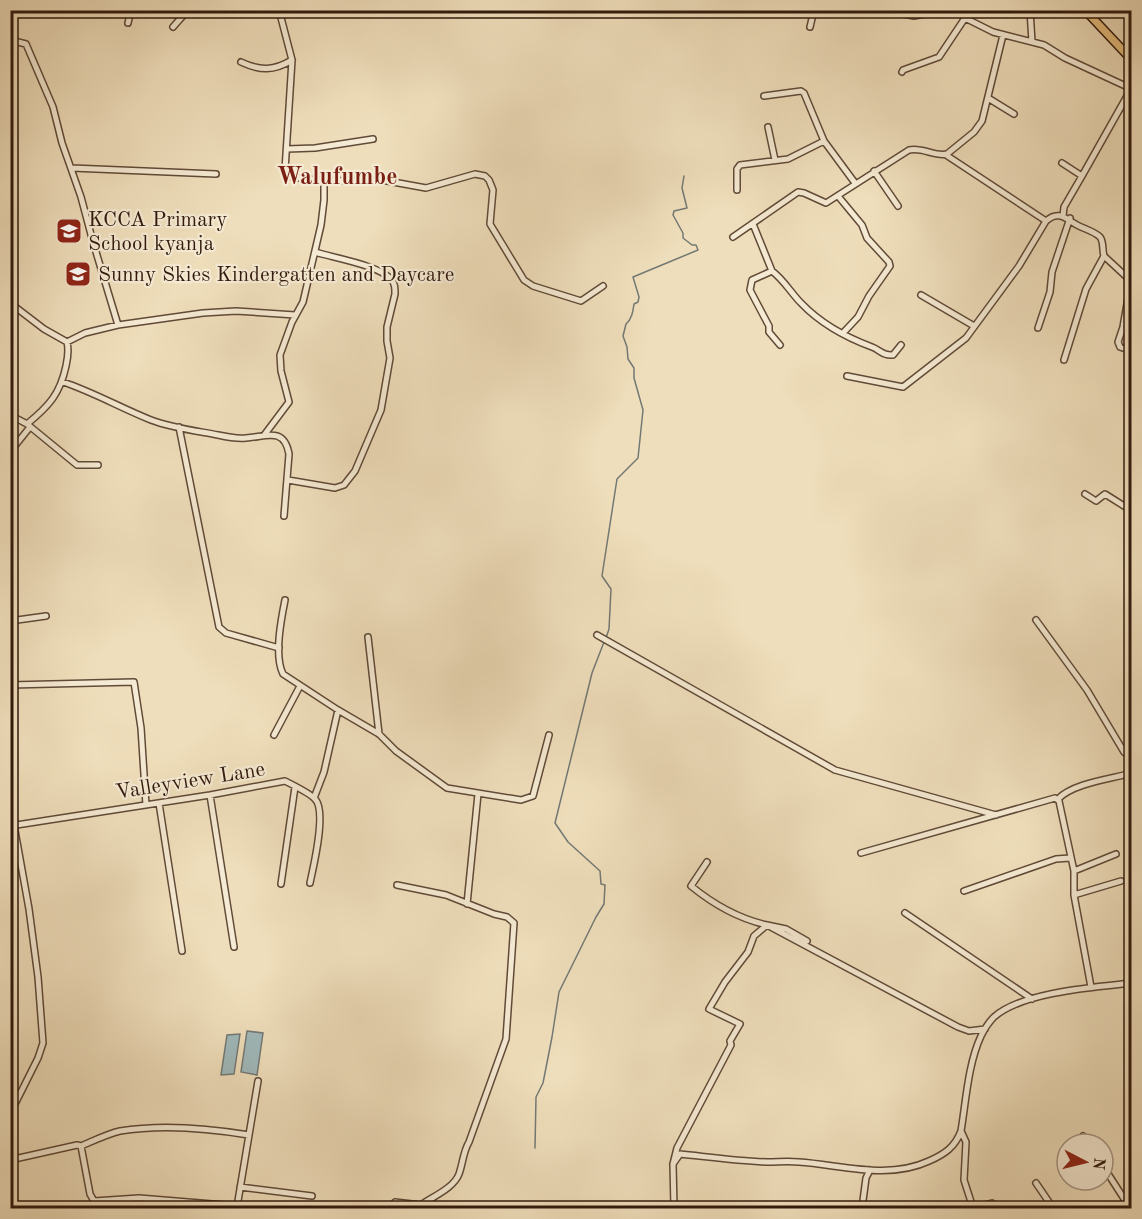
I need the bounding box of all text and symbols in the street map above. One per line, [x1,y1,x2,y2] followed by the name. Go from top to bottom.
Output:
[276,166,398,190] district label: Walufumbe
[88,210,227,255] place label: KCCA Primary School kyanja
[54,216,84,246] school or university icon: KCCA Primary School kyanja
[63,259,93,289] school or university icon: Sunny Skies Kindergatten and Daycare
[98,265,455,286] place label: Sunny Skies Kindergatten and Daycare
[114,759,267,804] street label: Valleyview Lane
[1055,1132,1115,1192] north arrow
[1089,1157,1107,1171] text: N

